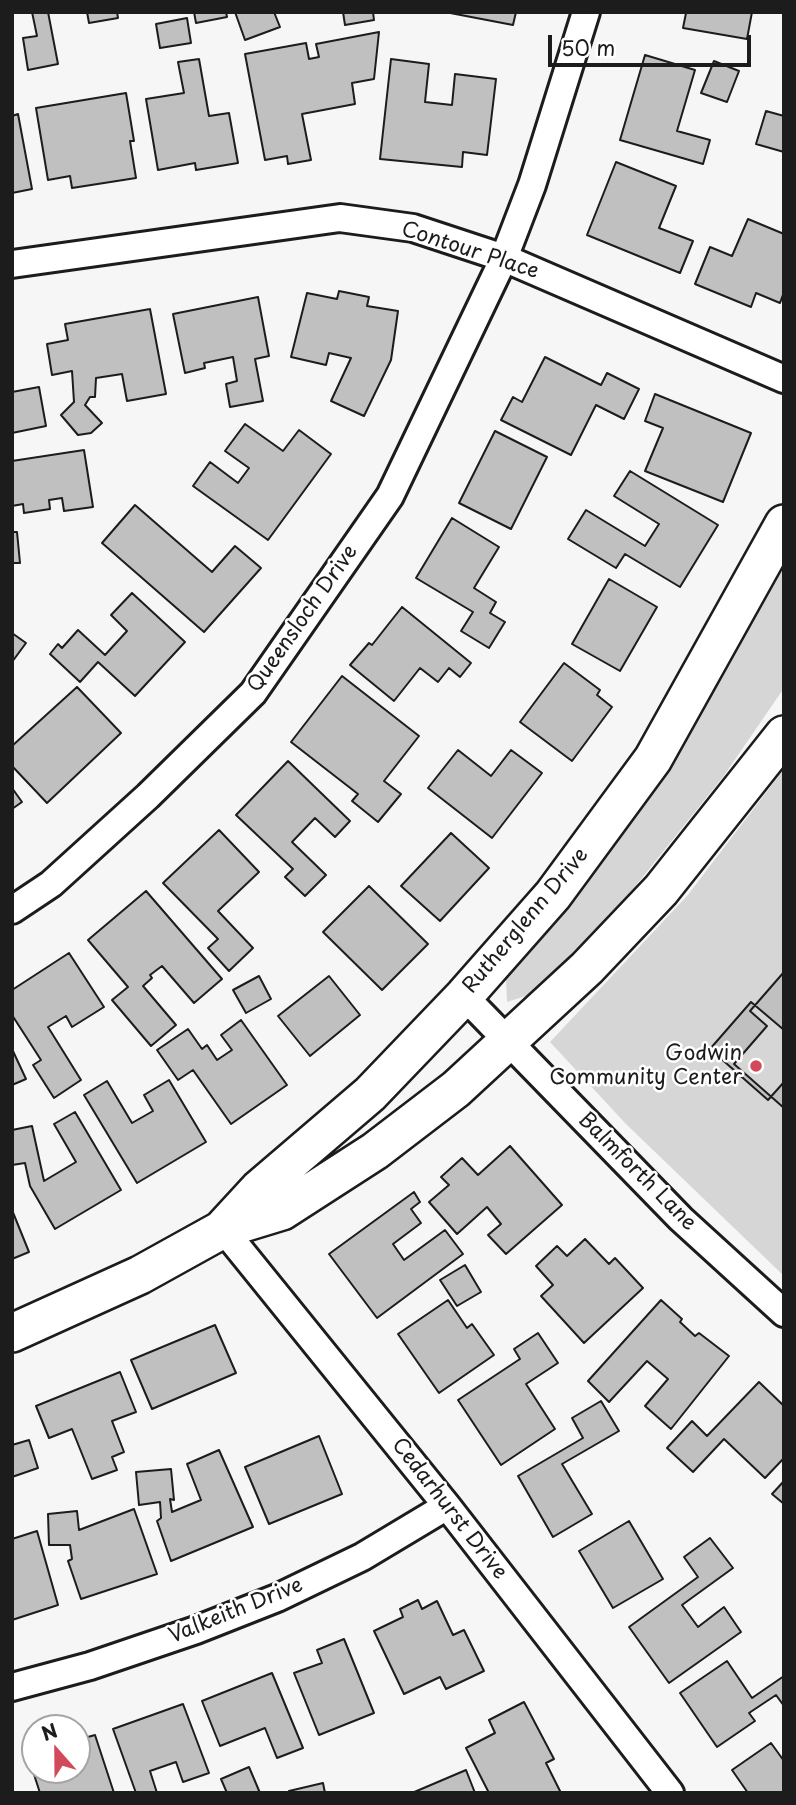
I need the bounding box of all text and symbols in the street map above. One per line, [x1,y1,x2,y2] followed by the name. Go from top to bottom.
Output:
[551,21,754,65] scale bar
[561,31,615,63] text: 50 m
[398,217,542,285] street label: Contour Place
[243,540,363,698] street label: Queensloch Drive
[458,843,594,999] street label: Rutherglenn Drive
[549,1041,742,1091] place label: Godwin Community Center
[748,1058,764,1074] marker: Godwin Community Center
[573,1108,701,1236] street label: Balmforth Lane
[386,1433,512,1585] street label: Cedarhurst Drive
[165,1573,307,1649] street label: Valkeith Drive
[21,1714,91,1784] north arrow
[37,1715,61,1747] text: N

